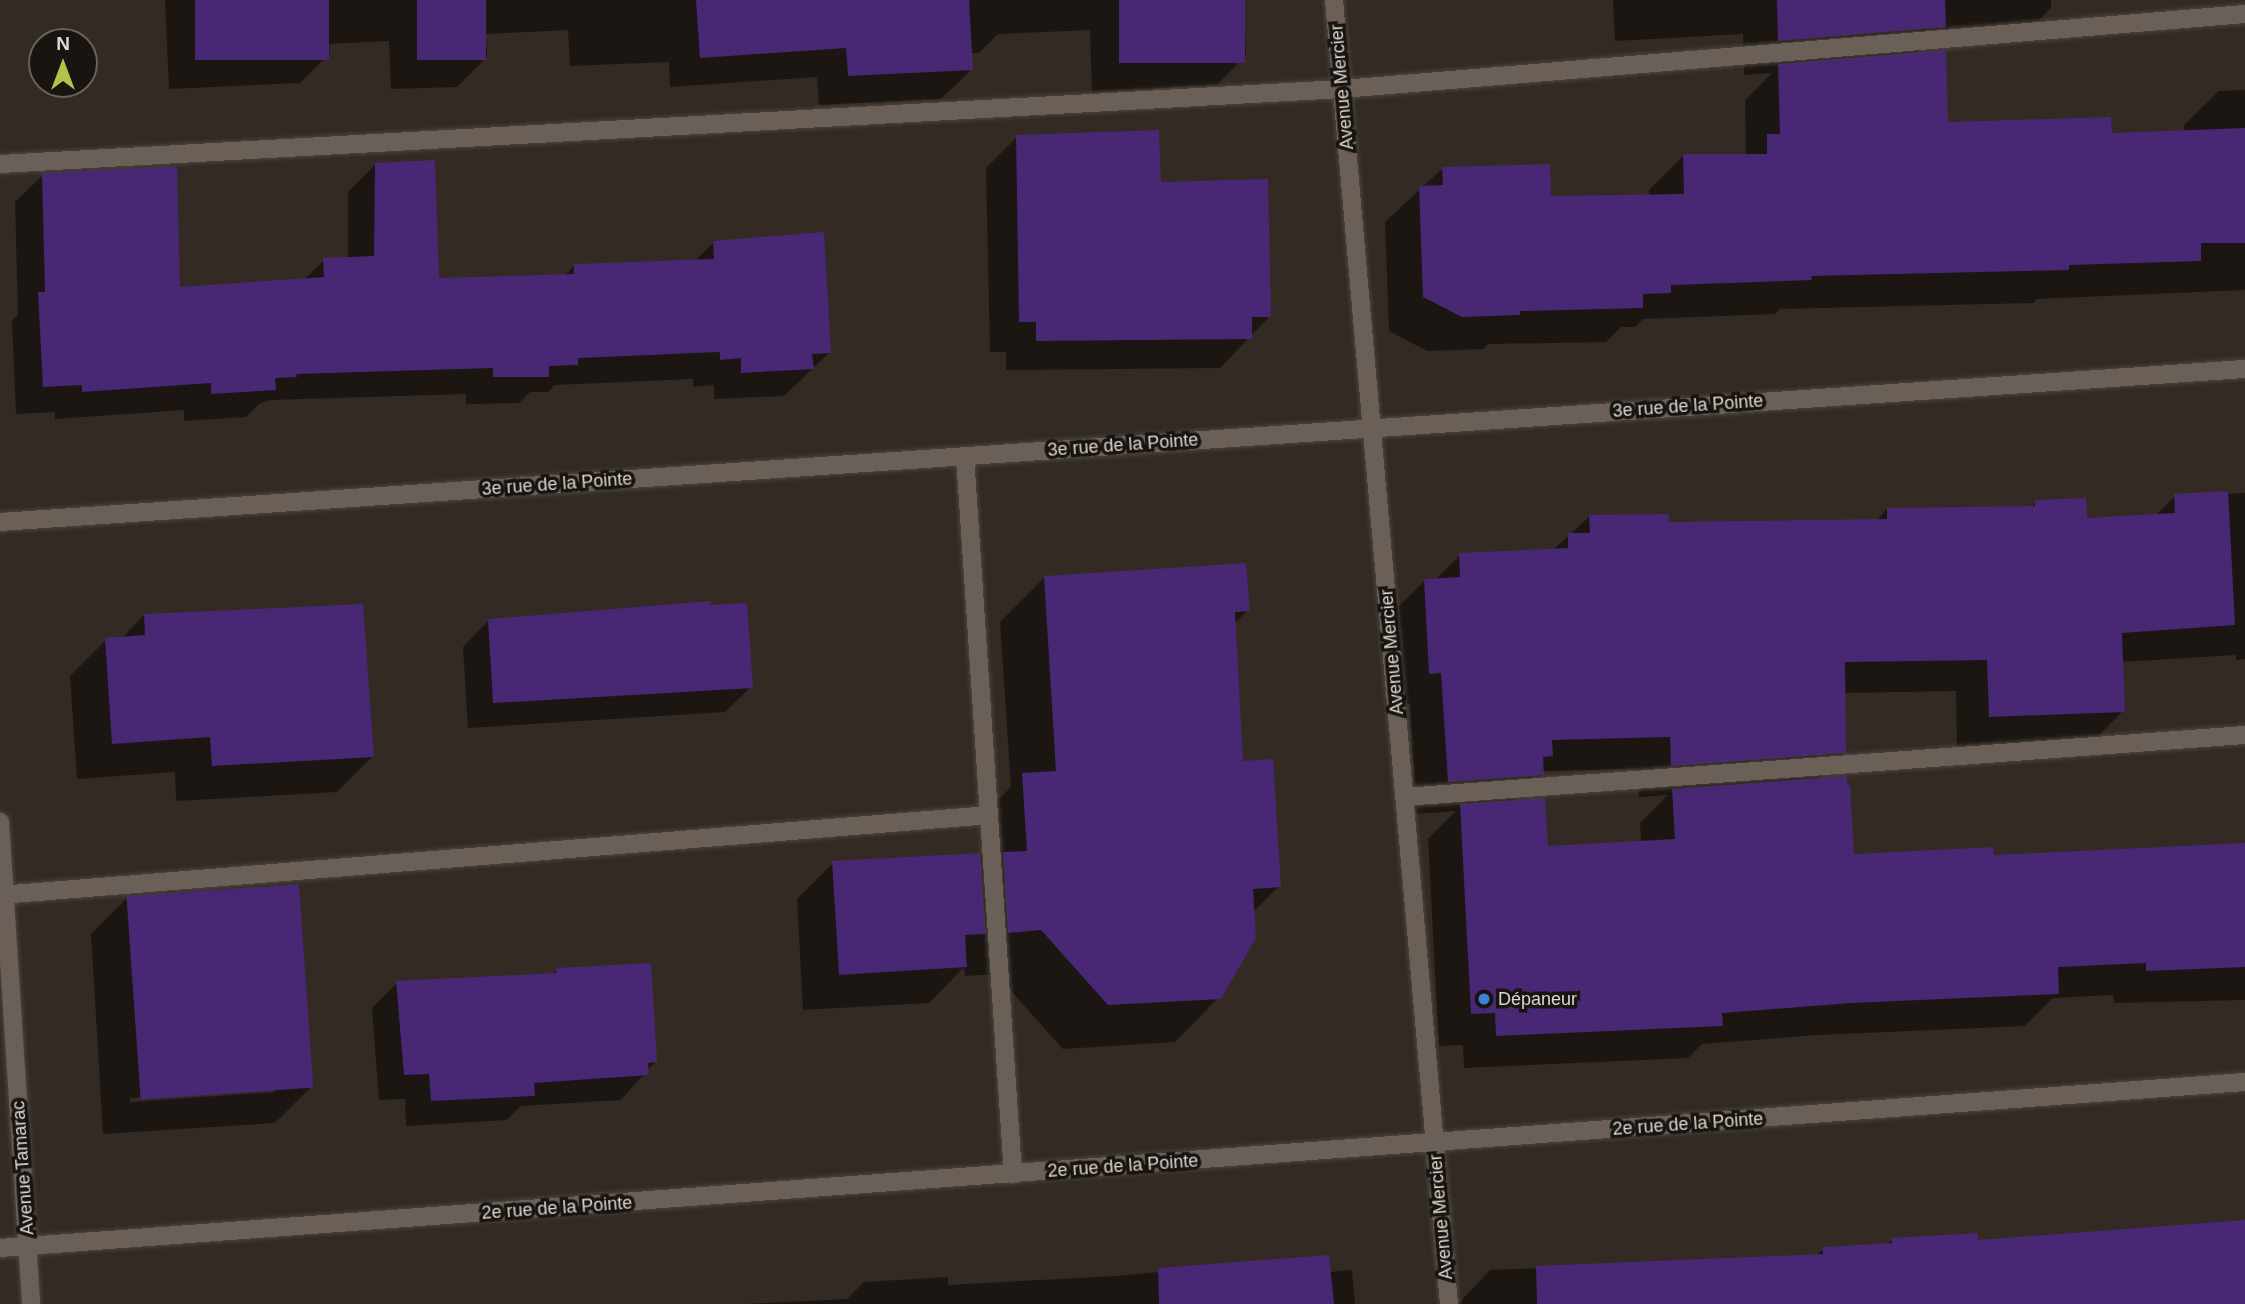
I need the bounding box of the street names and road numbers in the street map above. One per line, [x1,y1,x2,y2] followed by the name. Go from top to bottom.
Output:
[1326,23,1358,151] street label: Avenue Mercier
[1612,390,1764,422] street label: 3e rue de la Pointe
[1047,429,1199,461] street label: 3e rue de la Pointe
[481,468,633,500] street label: 3e rue de la Pointe
[1376,588,1408,716] street label: Avenue Mercier
[8,1100,38,1236] street label: Avenue Tamarac
[1612,1108,1764,1140] street label: 2e rue de la Pointe
[1047,1150,1199,1182] street label: 2e rue de la Pointe
[1425,1153,1457,1281] street label: Avenue Mercier
[481,1192,633,1224] street label: 2e rue de la Pointe

